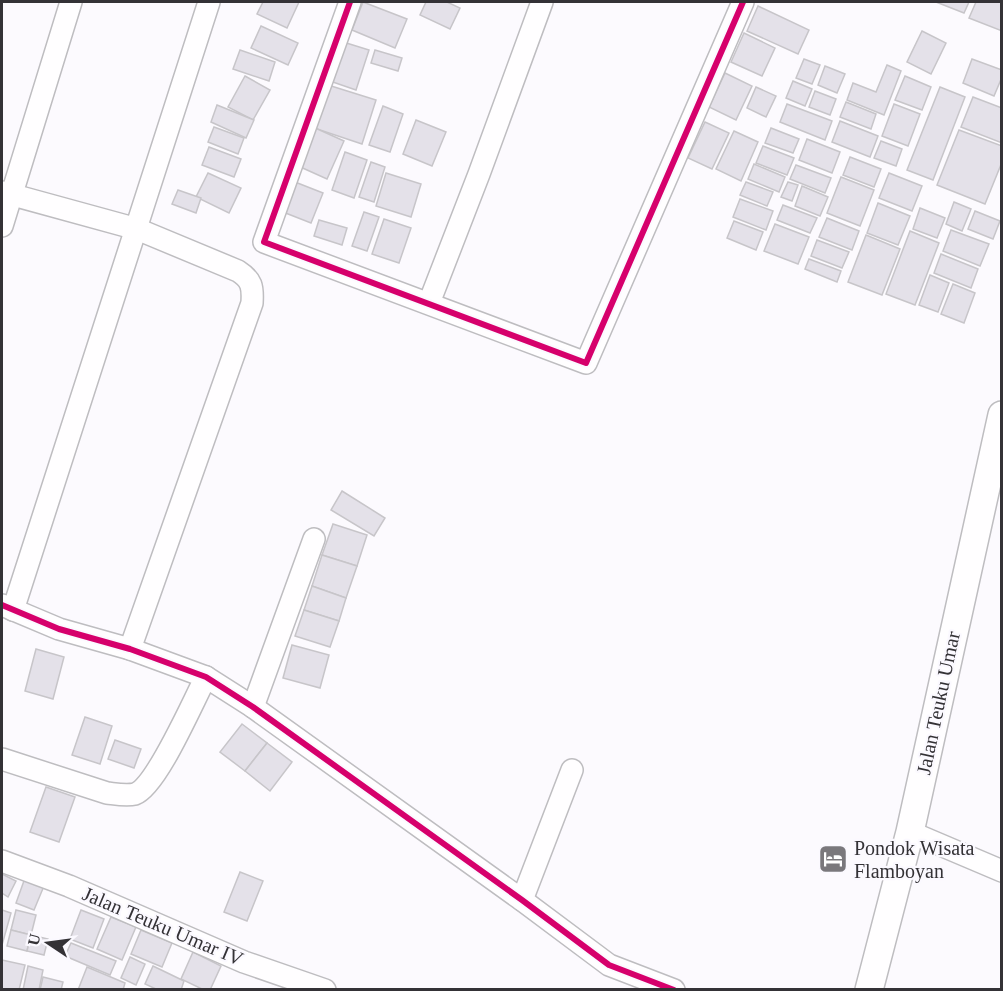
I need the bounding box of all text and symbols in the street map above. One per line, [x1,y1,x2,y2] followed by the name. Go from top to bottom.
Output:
[912,629,964,777] street label: Jalan Teuku Umar
[854,837,975,883] place label: Pondok Wisata Flamboyan
[817,843,849,875] hotel icon: Pondok Wisata Flamboyan
[80,882,247,970] street label: Jalan Teuku Umar IV
[18,913,78,973] north arrow
[24,932,44,947] text: U

